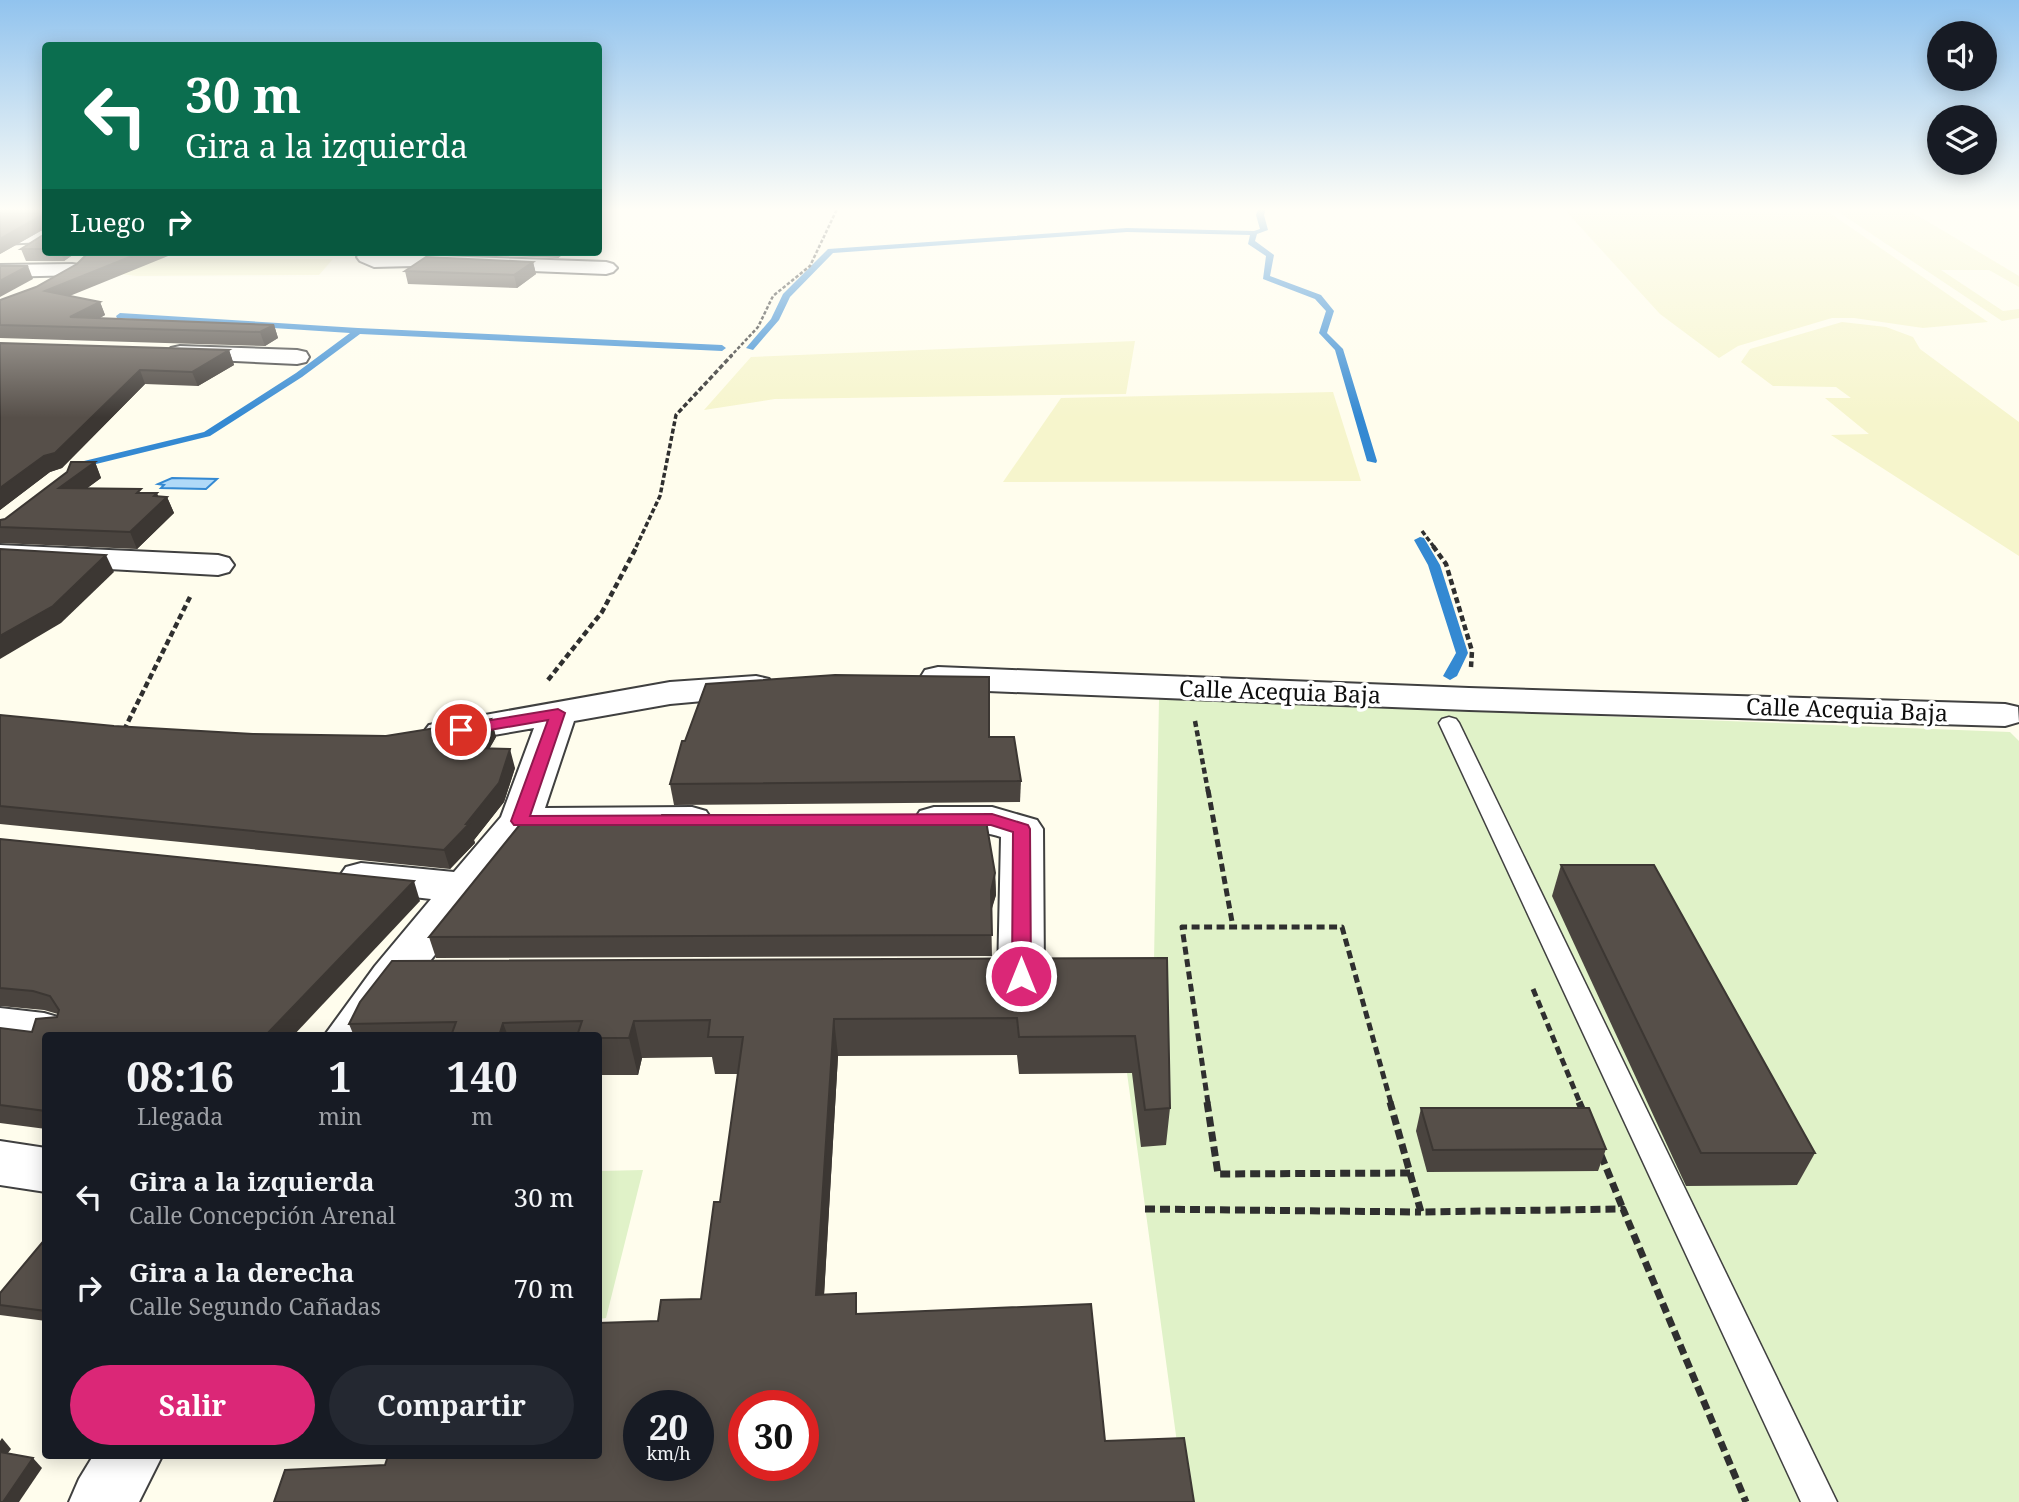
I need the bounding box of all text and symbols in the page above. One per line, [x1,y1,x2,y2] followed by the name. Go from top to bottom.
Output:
[1927,21,1997,175] map controls
[1927,21,1997,91] button: sound
[185,61,301,127] text: 30 m
[70,70,161,161] icon: left
[1927,105,1997,175] button: layers
[185,124,468,167] text: Gira a la izquierda
[160,203,198,241] icon: right
[70,204,146,240] text: Luego
[1179,671,1381,711] street label: Calle Acequia Baja
[1746,689,1948,729] street label: Calle Acequia Baja
[431,700,491,760] pin
[442,711,480,749] icon: arrive
[984,939,1058,1013] position arrow
[126,1047,234,1104] text: 08:16
[328,1047,352,1104] text: 1
[446,1047,518,1104] text: 140
[137,1100,223,1132] text: Llegada
[318,1100,362,1132] text: min
[471,1100,493,1132] text: m
[129,1163,375,1199] text: Gira a la izquierda
[70,1178,108,1216] icon: left
[514,1179,574,1215] text: 30 m
[129,1199,396,1231] text: Calle Concepción Arenal
[129,1254,354,1290] text: Gira a la derecha
[70,1269,108,1307] icon: right
[514,1270,574,1306] text: 70 m
[129,1290,381,1322] text: Calle Segundo Cañadas
[70,1365,315,1445] button: Salir
[329,1365,574,1445] button: Compartir
[728,1390,819,1481] speed limit sign: 30
[649,1403,688,1450] text: 20
[646,1441,691,1465] text: km/h

